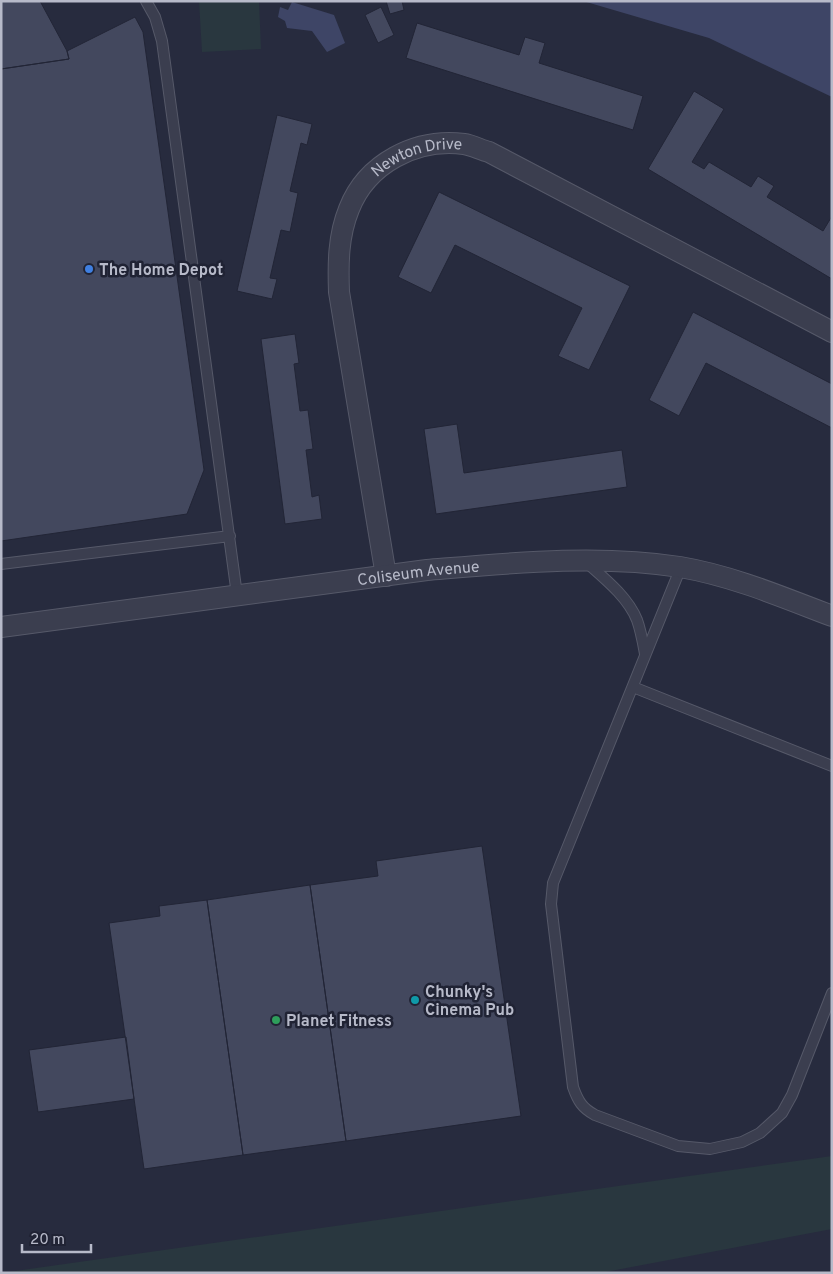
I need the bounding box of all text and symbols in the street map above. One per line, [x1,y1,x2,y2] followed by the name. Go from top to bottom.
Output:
[368,135,463,182] street label: Newton Drive
[99,261,223,281] place label: The Home Depot
[83,263,95,275] marker: The Home Depot
[356,558,480,591] street label: Coliseum Avenue
[425,983,514,1021] place label: Chunky's Cinema Pub
[409,994,421,1006] marker: Chunky's Cinema Pub
[286,1012,392,1032] place label: Planet Fitness
[270,1014,282,1026] marker: Planet Fitness
[22,1222,91,1254] scale bar
[30,1231,65,1250] text: 20 m

